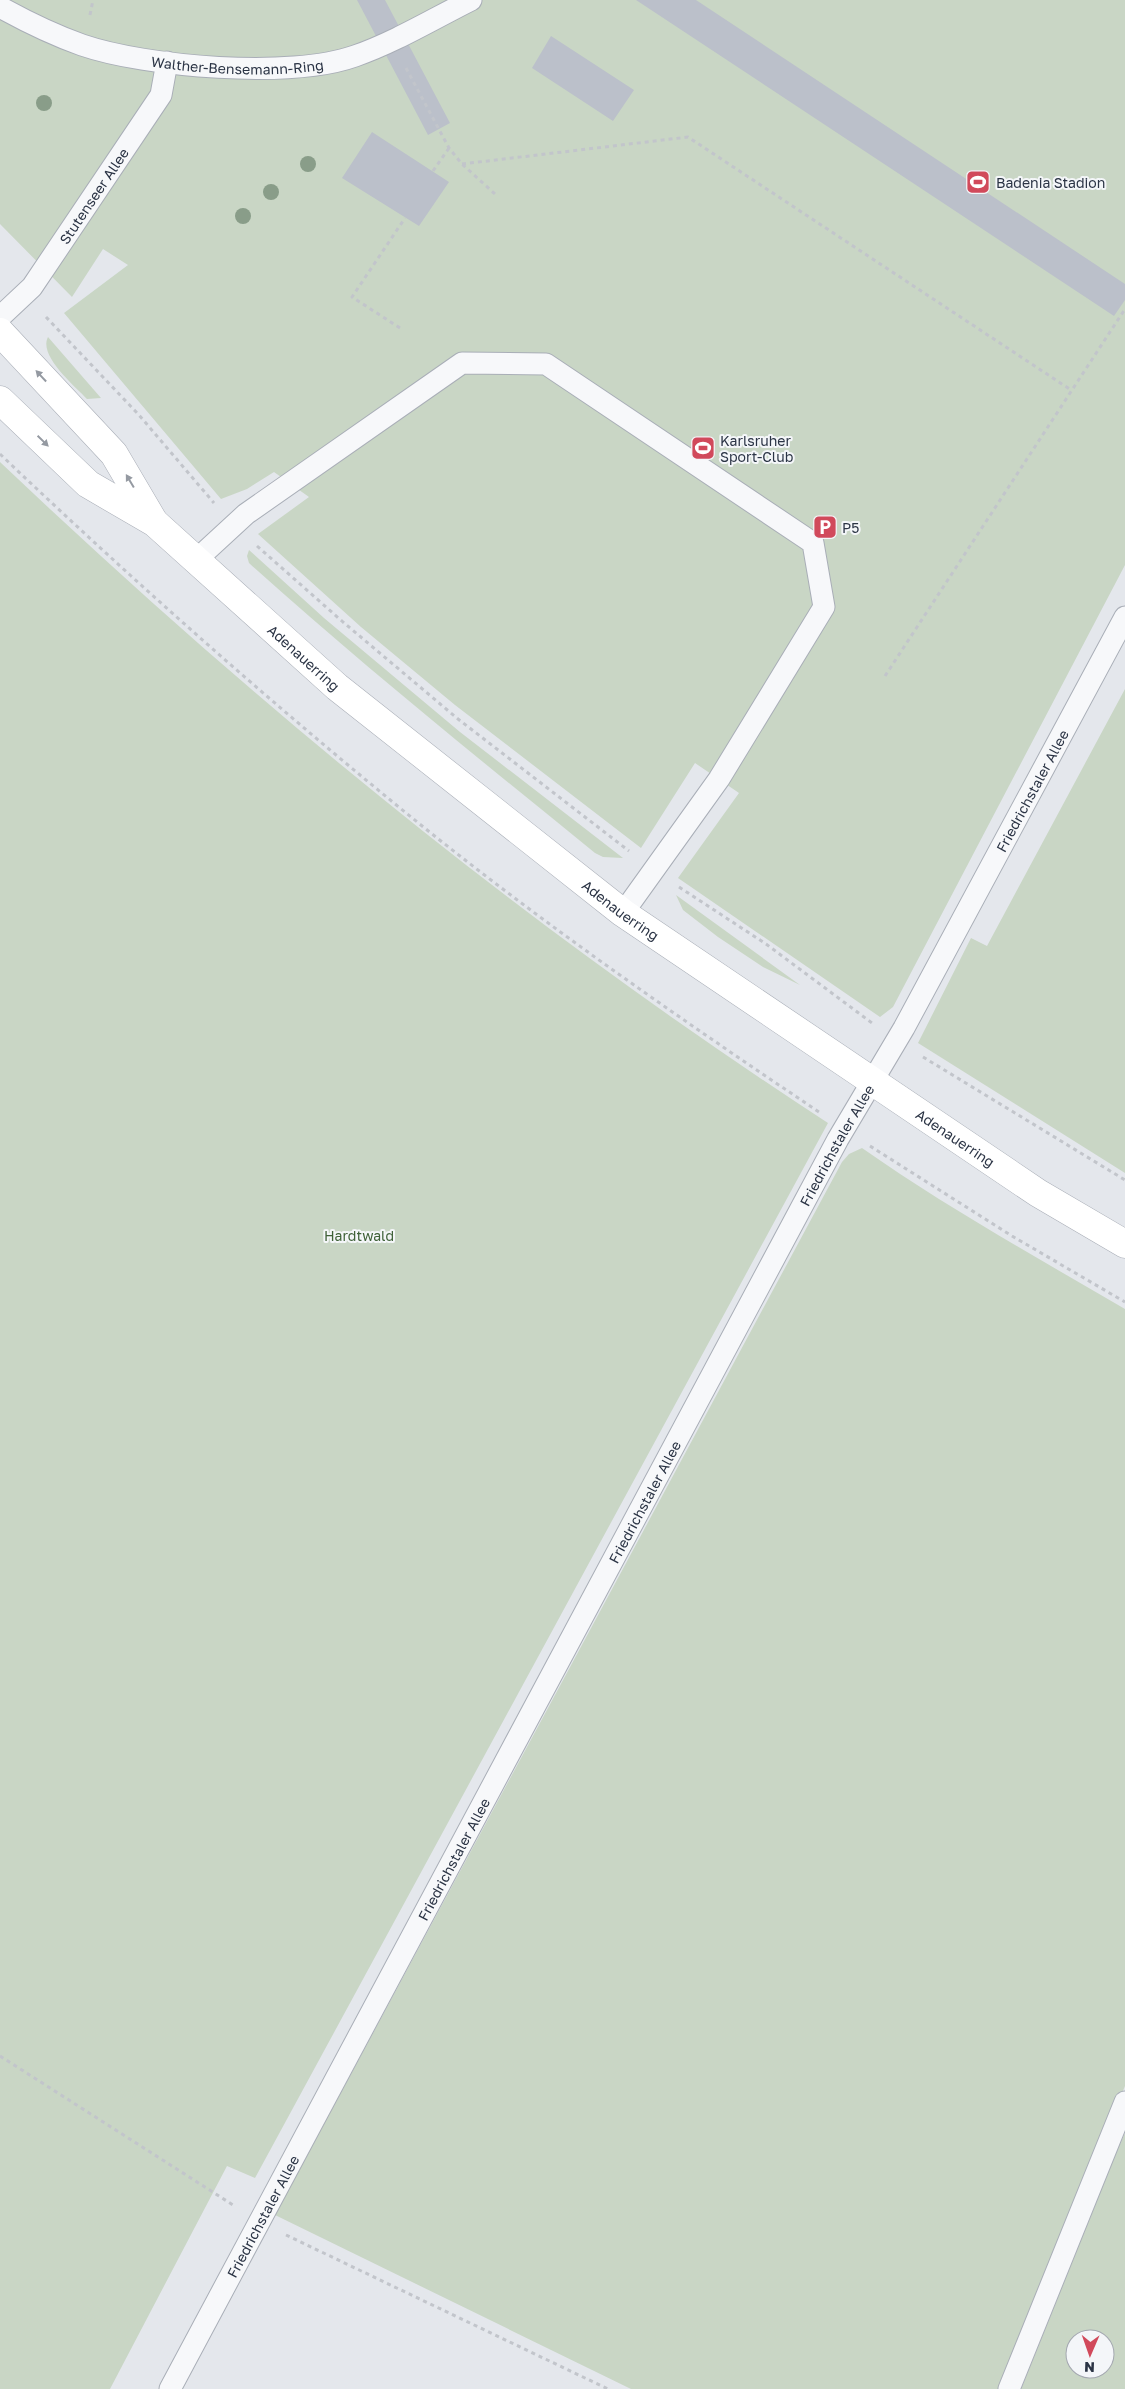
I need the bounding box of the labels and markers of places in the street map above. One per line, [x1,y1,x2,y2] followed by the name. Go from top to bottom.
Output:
[965,169,991,195] sports icon: Badenia Stadion
[996,174,1105,191] place label: Badenia Stadion
[720,432,793,465] place label: Karlsruher Sport-Club
[690,435,716,461] sports icon: Karlsruher Sport-Club
[812,514,838,540] parking icon: P5
[842,519,859,536] place label: P5

